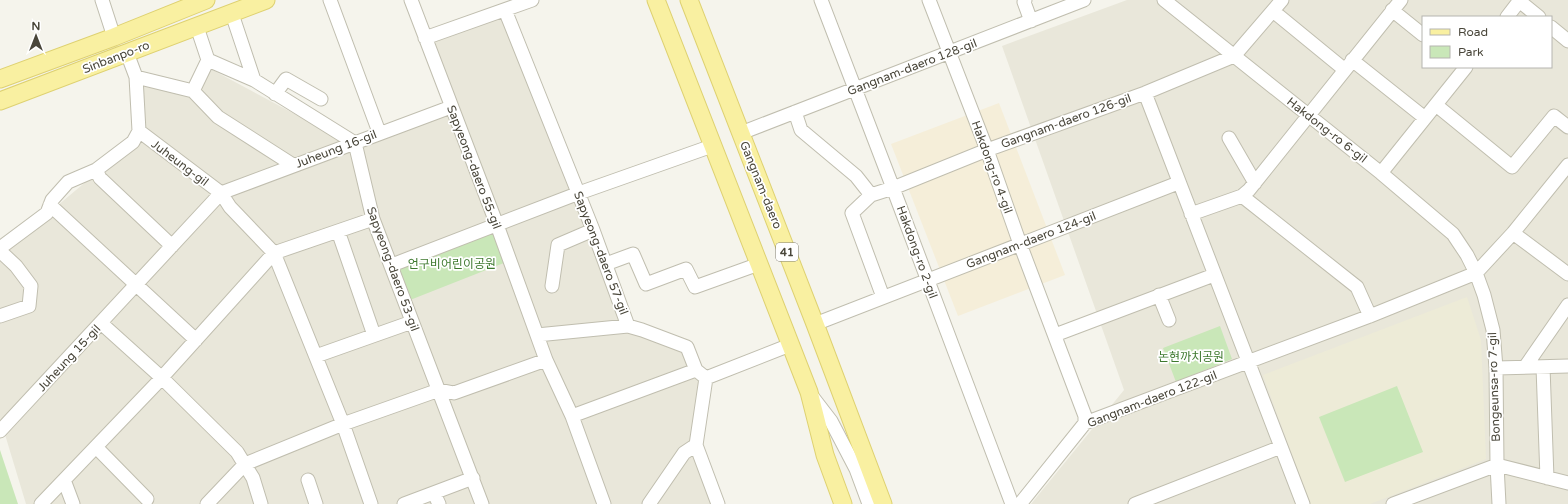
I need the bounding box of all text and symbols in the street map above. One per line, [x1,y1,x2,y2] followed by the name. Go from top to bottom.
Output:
[16,16,56,56] north arrow
[1422,16,1552,68] legend
[32,20,40,33] text: N
[1458,25,1488,39] text: Road
[845,36,979,98] street label: Gangnam-daero 128-gil
[80,38,152,76] street label: Sinbanpo-ro
[1458,45,1484,59] text: Park
[999,91,1133,151] street label: Gangnam-daero 126-gil
[1284,94,1370,166] street label: Hakdong-ro 6-gil
[444,103,504,231] street label: Sapyeong-daero 55-gil
[969,119,1015,215] street label: Hakdong-ro 4-gil
[293,127,379,171] street label: Juheung 16-gil
[149,137,211,189] street label: Juheung-gil
[737,139,785,231] street label: Gangnam-daero
[571,189,631,317] street label: Sapyeong-daero 57-gil
[894,204,940,300] street label: Hakdong-ro 2-gil
[364,205,422,333] street label: Sapyeong-daero 53-gil
[964,209,1098,271] street label: Gangnam-daero 124-gil
[776,243,798,261] road number: 41
[408,257,496,271] park label: 언구비어린이공원
[35,322,103,394] street label: Juheung 15-gil
[1485,332,1503,442] street label: Bongeunsa-ro 7-gil
[1158,350,1224,364] park label: 논현까치공원
[1085,368,1219,430] street label: Gangnam-daero 122-gil

